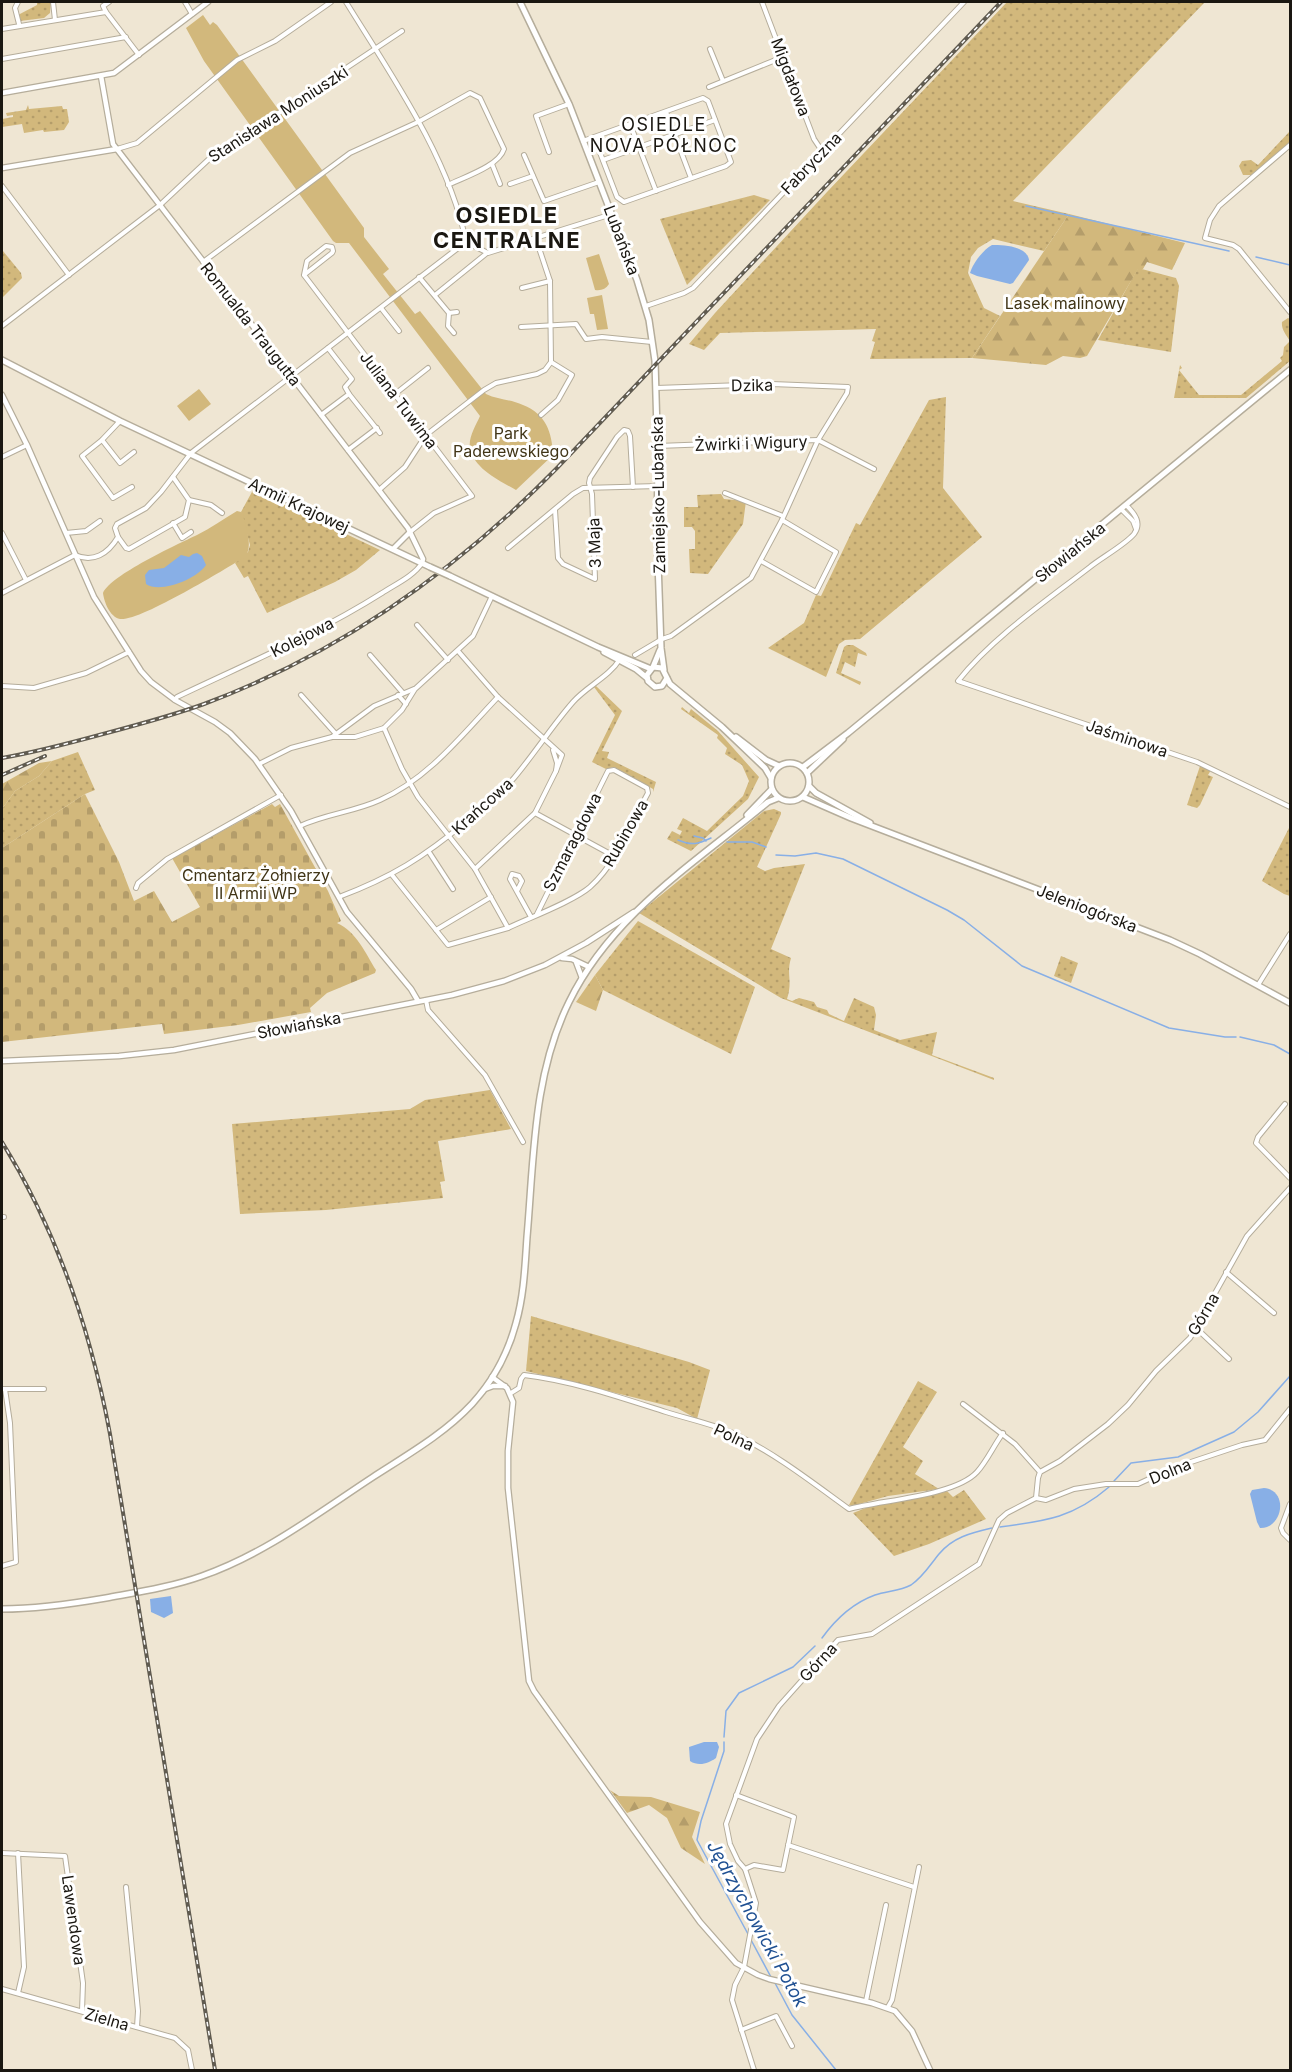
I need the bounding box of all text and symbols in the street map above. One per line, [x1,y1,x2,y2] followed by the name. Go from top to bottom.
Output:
[767,35,815,119] street label: Migdałowa
[204,61,352,167] street label: Stanisława Moniuszki
[590,114,738,156] district label: OSIEDLE NOVA PÓŁNOC
[776,128,846,198] street label: Fabryczna
[433,202,581,253] district label: OSIEDLE CENTRALNE
[600,202,644,278] street label: Lubańska
[196,258,306,390] street label: Romualda Traugutta
[1005,293,1125,313] park label: Lasek malinowy
[356,347,442,453] street label: Juliana Tuwima
[731,375,773,395] street label: Dzika
[647,416,669,574] street label: Zamiejsko-Lubańska
[453,423,569,461] park label: Park Paderewskiego
[694,431,808,455] street label: Żwirki i Wigury
[246,473,352,537] street label: Armii Krajowej
[583,517,605,569] street label: 3 Maja
[1031,517,1109,587] street label: Słowiańska
[267,613,337,661] street label: Kolejowa
[1083,715,1171,761] street label: Jaśminowa
[447,773,517,839] street label: Krańcowa
[539,789,605,895] street label: Szmaragdowa
[598,796,652,870] street label: Rubinowa
[182,865,330,903] park label: Cmentarz Żołnierzy II Armii WP
[1034,880,1140,936] street label: Jeleniogórska
[255,1007,343,1043] street label: Słowiańska
[1183,1289,1223,1339] street label: Górna
[711,1419,757,1455] street label: Polna
[1146,1454,1194,1488] street label: Dolna
[795,1638,841,1686] street label: Górna
[703,1837,812,2012] water label: Jędrzychowicki Potok
[58,1874,90,1966] street label: Lawendowa
[82,2003,132,2035] street label: Zielna

